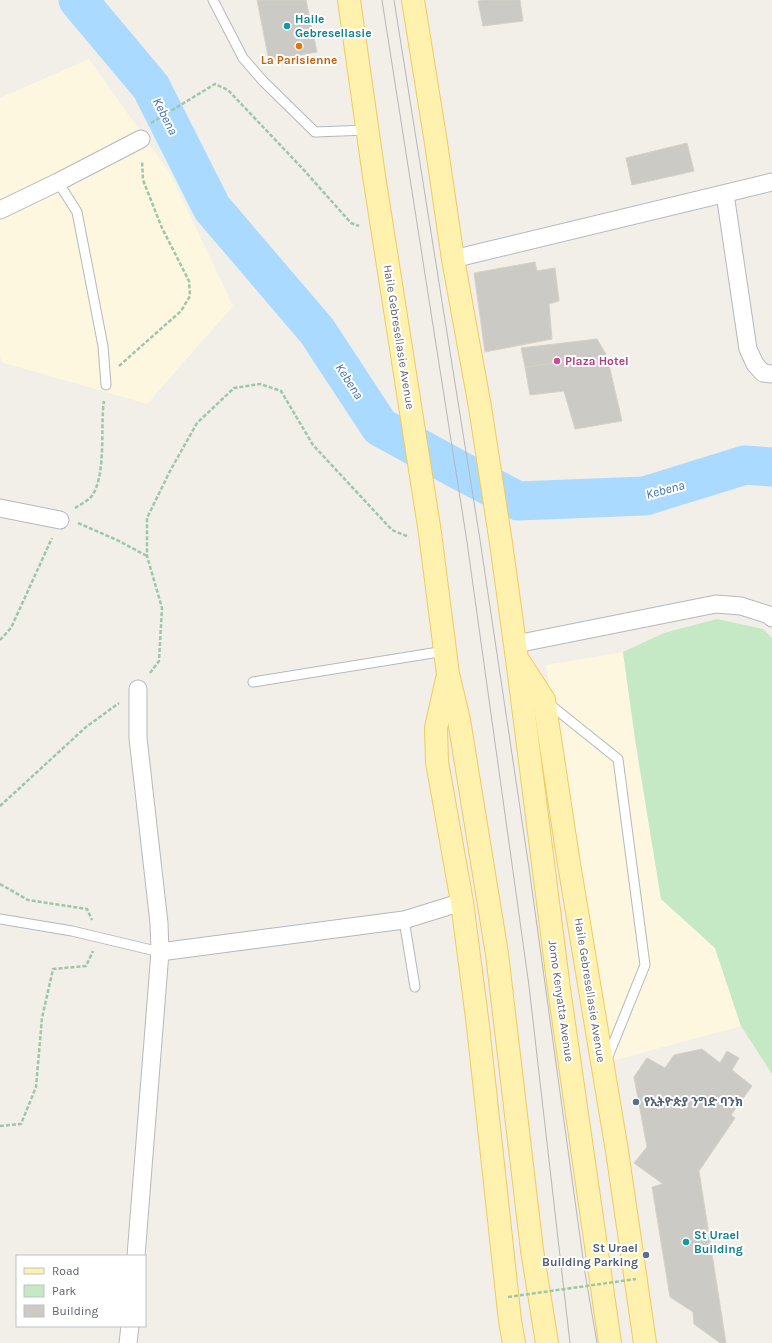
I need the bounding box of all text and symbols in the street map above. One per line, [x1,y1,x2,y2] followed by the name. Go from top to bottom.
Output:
[295,12,372,40] place label: Haile Gebresellasie
[282,21,292,31] marker: Haile Gebresellasie
[294,41,304,51] marker: La Parisienne
[261,53,337,67] place label: La Parisienne
[150,95,181,138] water label: Kebena
[381,264,417,410] street label: Haile Gebresellasie Avenue
[565,354,629,368] place label: Plaza Hotel
[552,356,562,366] marker: Plaza Hotel
[332,361,367,402] water label: Kebena
[644,477,687,502] water label: Kebena
[572,917,608,1063] street label: Haile Gebresellasie Avenue
[546,939,576,1063] street label: Jomo Kenyatta Avenue
[644,1095,743,1109] place label: የኢትዮጵያ ንግድ ባንክ
[631,1097,641,1107] marker: የኢትዮጵያ ንግድ ባንክ
[694,1228,743,1256] place label: St Urael Building
[681,1237,691,1247] marker: St Urael Building
[542,1241,638,1269] place label: St Urael Building Parking
[641,1250,651,1260] marker: St Urael Building Parking
[16,1255,146,1327] legend
[52,1264,80,1278] text: Road
[52,1284,77,1298] text: Park
[52,1304,99,1318] text: Building

